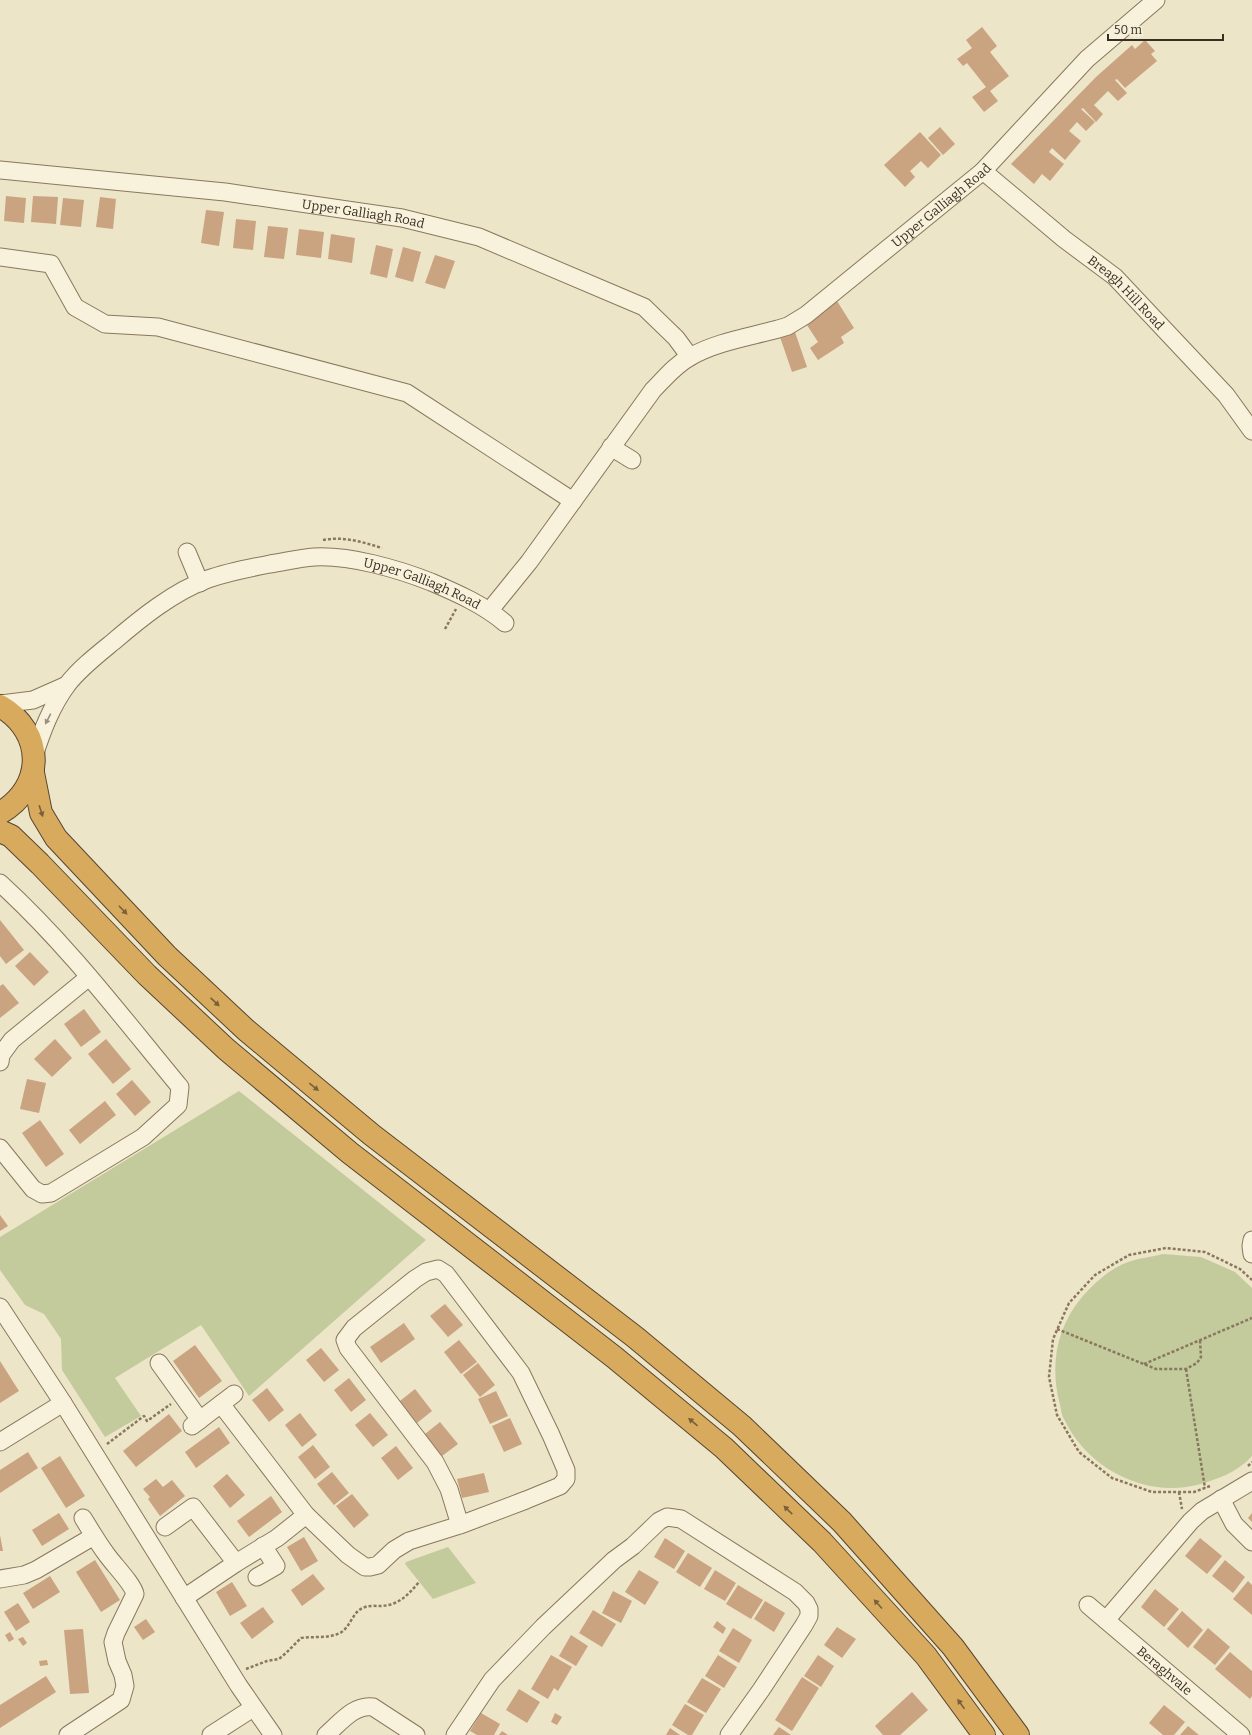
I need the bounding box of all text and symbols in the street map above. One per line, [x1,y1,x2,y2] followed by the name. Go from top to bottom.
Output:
[1108,16,1223,42] scale bar
[1114,23,1143,37] text: 50 m
[888,160,994,250] street label: Upper Galliagh Road
[301,196,426,231] street label: Upper Galliagh Road
[1085,252,1168,333] street label: Breagh Hill Road
[362,554,484,612] street label: Upper Galliagh Road
[44,713,51,724] one-way arrow
[38,805,44,817] one-way arrow
[118,905,128,915] one-way arrow
[210,997,220,1007] one-way arrow
[308,1082,319,1091] one-way arrow
[687,1417,698,1426] one-way arrow
[783,1505,793,1514] one-way arrow
[874,1599,883,1608] one-way arrow
[1134,1643,1195,1698] street label: Beraghvale
[957,1698,965,1709] one-way arrow

